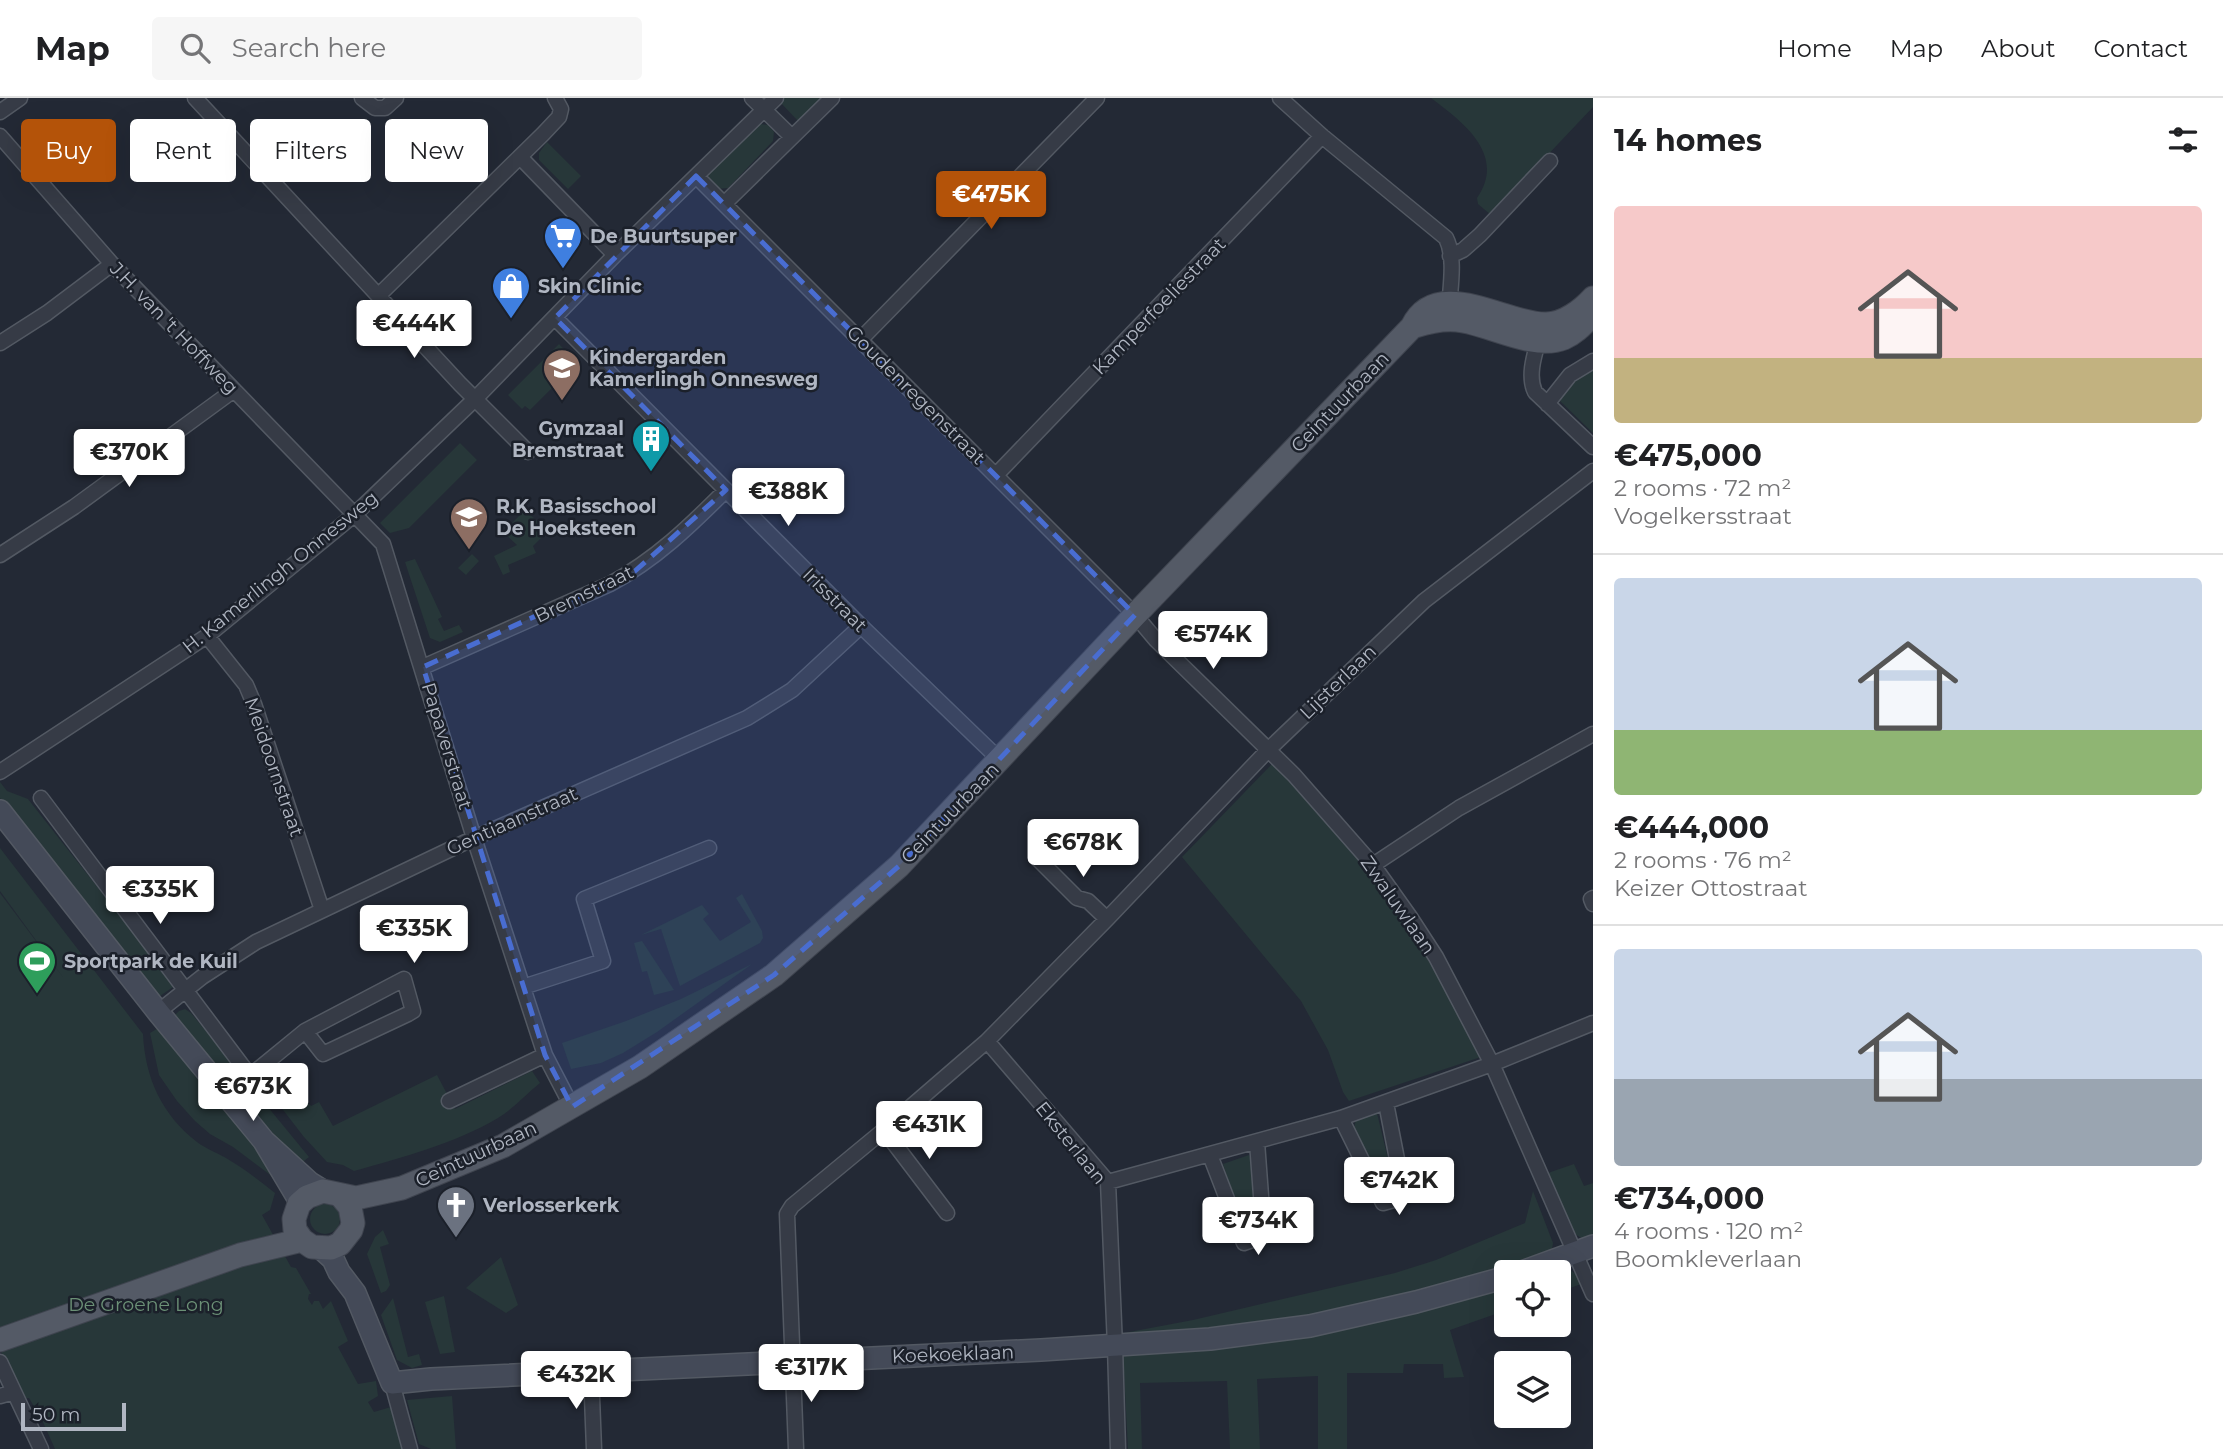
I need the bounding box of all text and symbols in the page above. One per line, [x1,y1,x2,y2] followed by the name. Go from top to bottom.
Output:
[152,17,642,80] search box
[35,28,110,68] text: Map
[176,29,214,67] icon: search
[232,32,386,64] text: Search here
[1777,34,1852,63] text: Home
[1890,34,1943,63] text: Map
[1981,34,2055,63] text: About
[2093,34,2188,63] text: Contact
[21,119,116,182] chip: Buy
[130,119,236,182] chip: Rent
[250,119,371,182] chip: Filters
[385,119,488,182] chip: New
[2164,121,2202,159] icon: filters
[1614,122,1762,159] text: 14 homes
[942,172,1040,231] pin: €475K
[952,180,1030,208] text: €475K
[542,215,584,270] supermarket icon: De Buurtsuper
[590,225,737,248] place label: De Buurtsuper
[1088,232,1231,379] street label: Kamperfoeliestraat
[1845,251,1971,377] icon: home
[104,256,243,399] street label: J.H. van 't Hoffweg
[490,265,532,320] shop icon: Skin Clinic
[538,275,642,298] place label: Skin Clinic
[365,300,463,360] pin: €444K
[373,309,455,337] text: €444K
[842,321,990,469] street label: Goudenregenstraat
[589,346,818,391] place label: Kindergarden Kamerlingh Onnesweg
[541,347,583,402] school or university icon: Kindergarden Kamerlingh Onnesweg
[1286,347,1394,457] street label: Ceintuurbaan
[512,417,624,462] place label: Gymzaal Bremstraat
[630,418,672,473] building icon: Gymzaal Bremstraat
[80,430,178,489] pin: €370K
[1614,437,1762,474] text: €475,000
[90,438,168,466] text: €370K
[739,468,837,528] pin: €388K
[1614,474,1791,502] text: 2 rooms · 72 m²
[748,477,828,505] text: €388K
[178,486,382,658] street label: H. Kamerlingh Onnesweg
[496,495,657,540] place label: R.K. Basisschool De Hoeksteen
[448,496,490,551] school or university icon: R.K. Basisschool De Hoeksteen
[1614,502,1792,530] text: Vogelkersstraat
[531,560,638,628] street label: Bremstraat
[798,563,872,637] street label: Irisstraat
[1164,612,1262,671] pin: €574K
[1174,620,1252,648] text: €574K
[1845,623,1971,749] icon: home
[1295,640,1381,724] street label: Lijsterlaan
[417,680,477,812] street label: Papaverstraat
[239,694,309,840] street label: Meidoornstraat
[896,758,1004,868] street label: Ceintuurbaan
[443,782,581,860] street label: Gentiaanstraat
[1614,809,1769,846] text: €444,000
[1034,820,1132,879] pin: €678K
[1044,828,1122,856] text: €678K
[1614,846,1792,874] text: 2 rooms · 76 m²
[1356,851,1440,959] street label: Zwaluwlaan
[111,866,209,926] pin: €335K
[1614,874,1808,902] text: Keizer Ottostraat
[122,875,198,903] text: €335K
[365,906,463,965] pin: €335K
[376,914,452,942] text: €335K
[16,940,58,995] sports icon: Sportpark de Kuil
[64,950,238,973] place label: Sportpark de Kuil
[1845,994,1971,1120] icon: home
[204,1063,302,1123] pin: €673K
[214,1072,292,1100] text: €673K
[1031,1097,1111,1189] street label: Eksterlaan
[880,1102,978,1161] pin: €431K
[892,1110,966,1138] text: €431K
[412,1116,540,1192] street label: Ceintuurbaan
[1350,1158,1448,1217] pin: €742K
[1360,1166,1438,1194] text: €742K
[1614,1180,1764,1217] text: €734,000
[435,1184,477,1239] church icon: Verlosserkerk
[482,1194,620,1217] place label: Verlosserkerk
[1209,1198,1307,1257] pin: €734K
[1218,1206,1298,1234] text: €734K
[1614,1217,1803,1245] text: 4 rooms · 120 m²
[1614,1245,1802,1273] text: Boomkleverlaan
[1494,1260,1571,1428] map controls
[1494,1260,1571,1337] button: locate
[68,1293,224,1316] park label: De Groene Long
[891,1340,1015,1368] street label: Koekoeklaan
[762,1344,860,1404] pin: €317K
[1494,1351,1571,1428] button: layers
[527,1352,625,1411] pin: €432K
[775,1353,847,1381] text: €317K
[537,1360,615,1388] text: €432K
[21,1400,126,1432] scale bar
[32,1403,80,1426] text: 50 m

